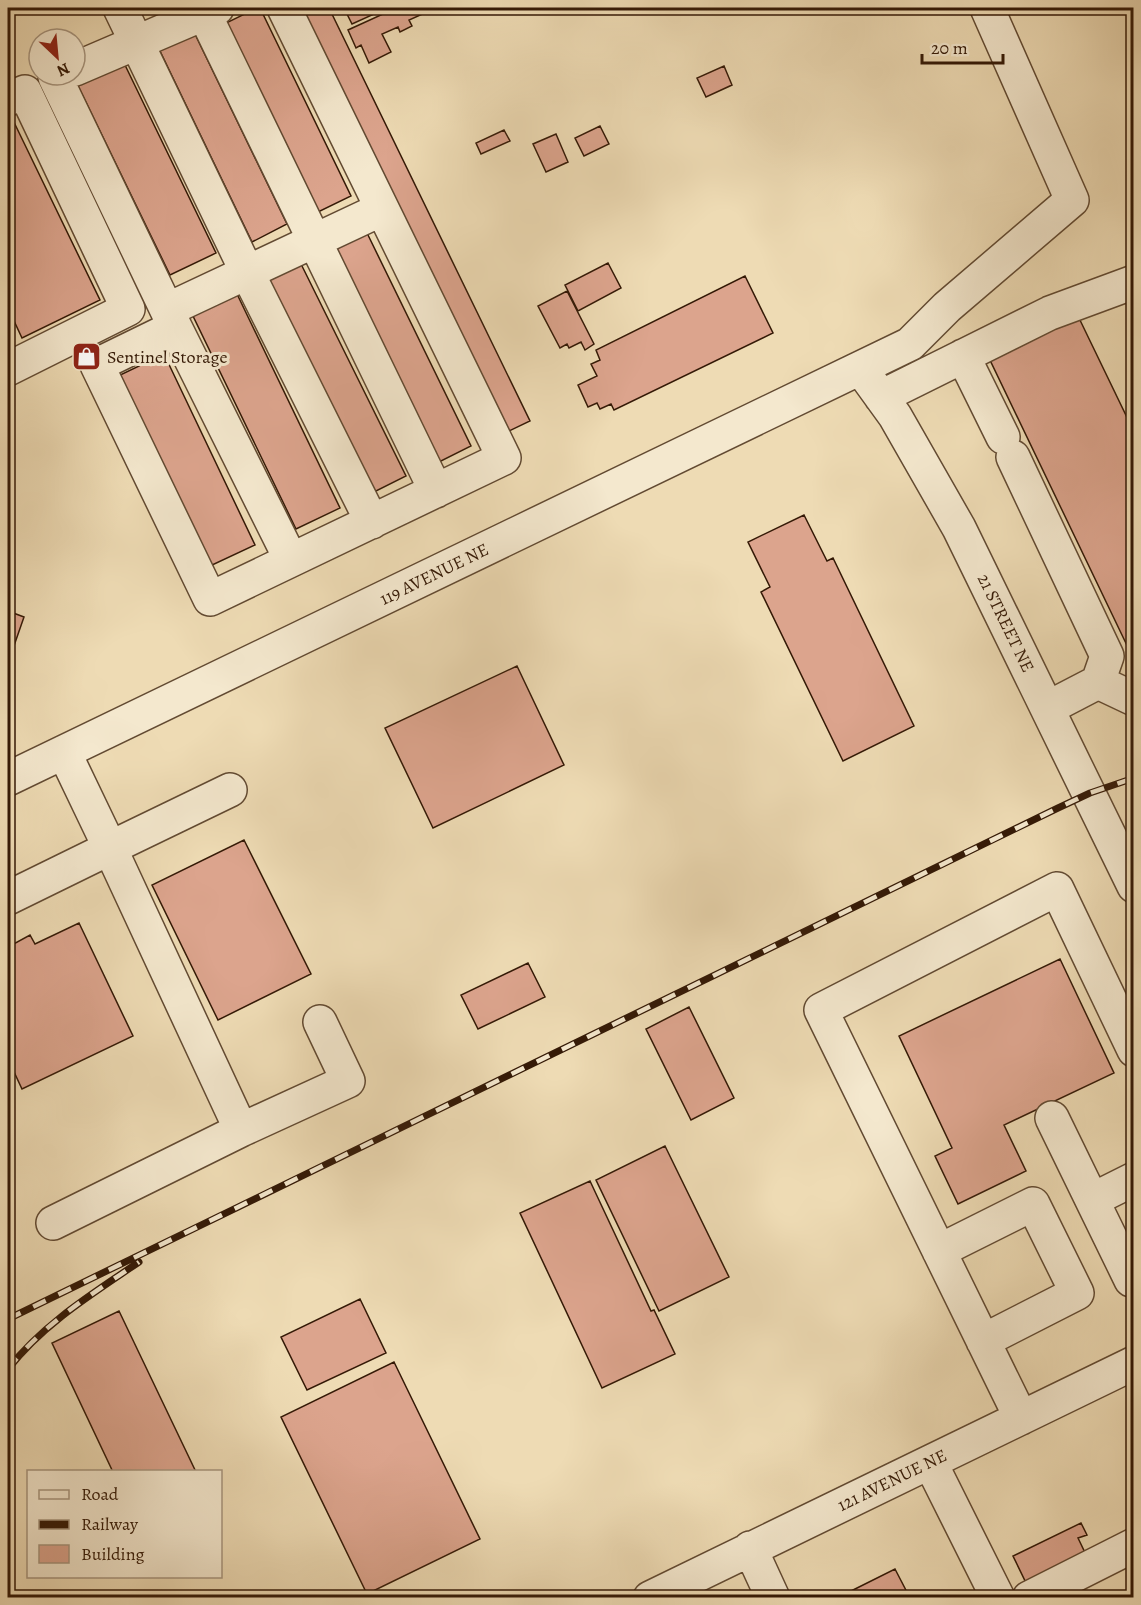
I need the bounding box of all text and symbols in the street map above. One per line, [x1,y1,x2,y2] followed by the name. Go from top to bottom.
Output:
[27,27,87,87] north arrow
[922,27,1003,65] scale bar
[931,36,968,60] text: 20 m
[53,57,73,82] text: N
[70,341,102,373] shop icon: Sentinel Storage
[107,345,228,369] place label: Sentinel Storage
[376,537,492,611] street label: 119 AVENUE NE
[972,570,1040,676] street label: 21 STREET NE
[833,1443,951,1517] street label: 121 AVENUE NE
[27,1470,222,1578] legend
[81,1482,119,1506] text: Road
[81,1512,139,1536] text: Railway
[81,1542,145,1566] text: Building

